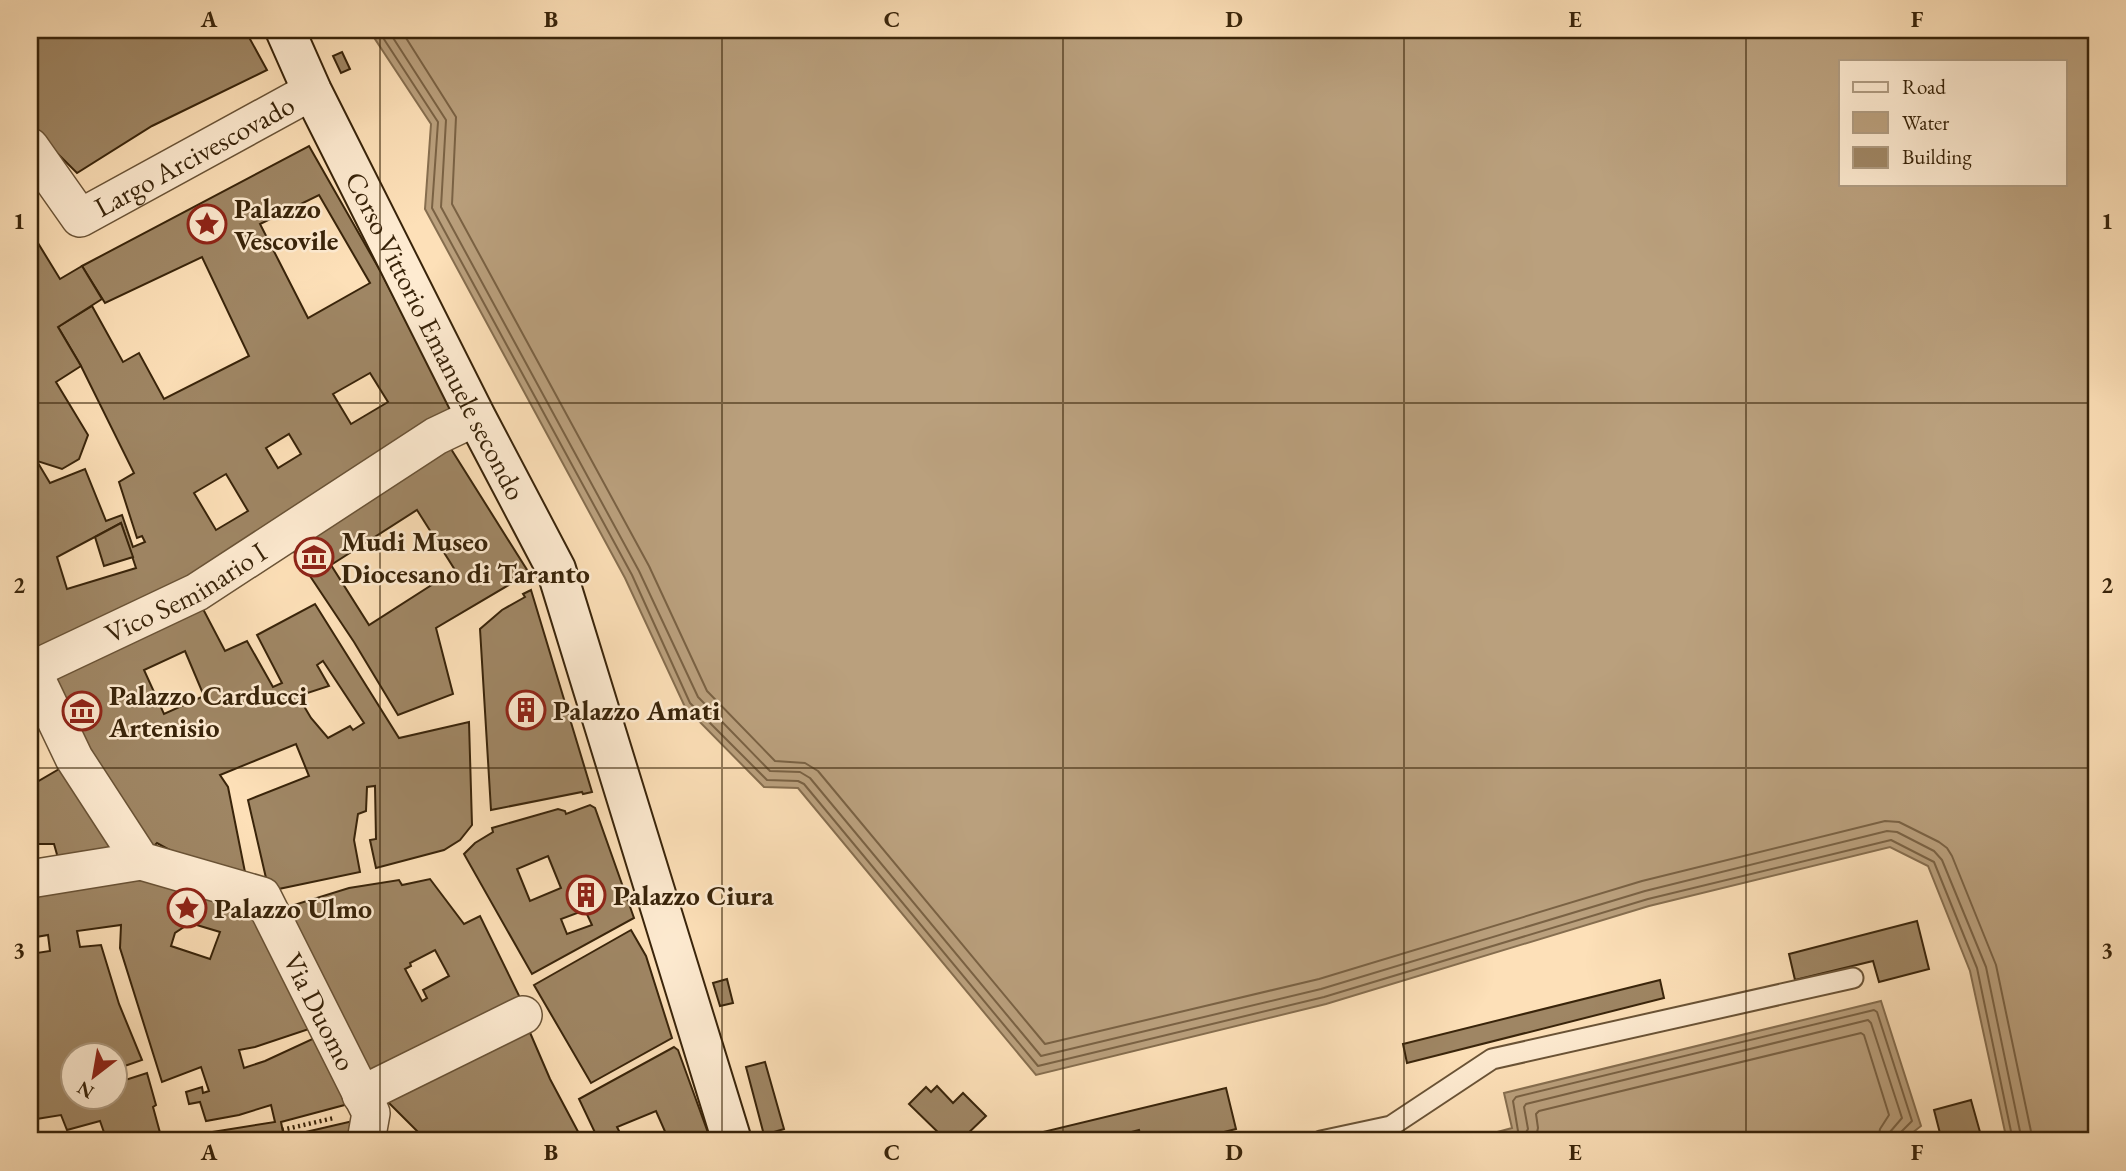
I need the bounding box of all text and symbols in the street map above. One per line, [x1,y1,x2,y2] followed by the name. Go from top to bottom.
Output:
[200,4,218,34] text: A
[544,4,558,34] text: B
[884,4,900,34] text: C
[1225,4,1243,34] text: D
[1568,4,1582,34] text: E
[1911,4,1924,34] text: F
[1839,60,2066,186] legend
[1902,73,1946,100] text: Road
[88,86,300,225] street label: Largo Arcivescovado
[1902,109,1949,136] text: Water
[1902,143,1972,170] text: Building
[337,165,534,506] street label: Corso Vittorio Emanuele secondo
[234,190,338,258] place label: Palazzo Vescovile
[186,203,228,245] place icon: Palazzo Vescovile
[13,206,25,236] text: 1
[2101,206,2113,236] text: 1
[341,523,590,591] place label: Mudi Museo Diocesano di Taranto
[99,533,274,651] street label: Vico Seminario I
[293,536,335,578] museum icon: Mudi Museo Diocesano di Taranto
[13,570,25,600] text: 2
[2101,570,2113,600] text: 2
[108,677,307,745] place label: Palazzo Carducci Artenisio
[505,689,547,731] building icon: Palazzo Amati
[61,690,103,732] museum icon: Palazzo Carducci Artenisio
[553,692,720,728] place label: Palazzo Amati
[565,874,607,916] building icon: Palazzo Ciura
[613,877,775,913] place label: Palazzo Ciura
[166,887,208,929] place icon: Palazzo Ulmo
[214,890,372,926] place label: Palazzo Ulmo
[13,935,25,965] text: 3
[2101,935,2113,965] text: 3
[275,946,365,1076] street label: Via Duomo
[60,1042,130,1112] north arrow
[72,1075,99,1105] text: N
[200,1137,218,1167] text: A
[544,1137,558,1167] text: B
[884,1137,900,1167] text: C
[1225,1137,1243,1167] text: D
[1568,1137,1582,1167] text: E
[1911,1137,1924,1167] text: F

